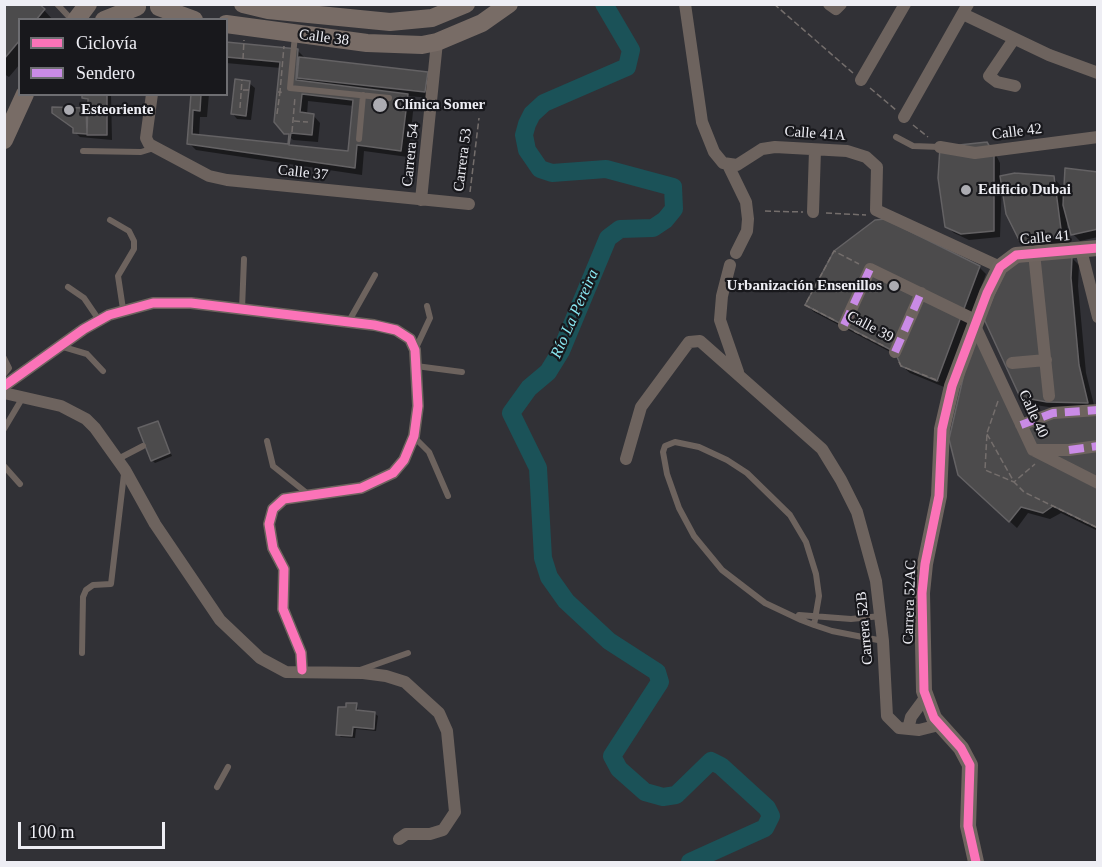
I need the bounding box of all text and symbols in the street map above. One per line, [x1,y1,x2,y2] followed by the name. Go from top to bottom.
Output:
[18,18,228,96] legend
[298,26,350,50] street label: Calle 38
[76,33,137,53] text: Ciclovía
[76,63,135,83] text: Sendero
[371,96,389,114] marker: Clínica Somer
[394,96,485,114] place label: Clínica Somer
[81,101,153,119] place label: Esteoriente
[62,103,76,117] marker: Esteoriente
[991,120,1043,144] street label: Calle 42
[399,122,423,188] street label: Carrera 54
[784,123,846,145] street label: Calle 41A
[450,127,476,193] street label: Carrera 53
[277,161,329,185] street label: Calle 37
[978,181,1071,199] place label: Edificio Dubai
[959,183,973,197] marker: Edificio Dubai
[1019,227,1071,249] street label: Calle 41
[547,267,603,361] water label: Río La Pereira
[727,277,882,295] place label: Urbanización Ensenillos
[887,279,901,293] marker: Urbanización Ensenillos
[844,307,896,347] street label: Calle 39
[1014,387,1052,441] street label: Calle 40
[900,559,920,645] street label: Carrera 52AC
[853,590,877,666] street label: Carrera 52B
[21,810,168,848] scale bar
[29,822,75,842] text: 100 m

